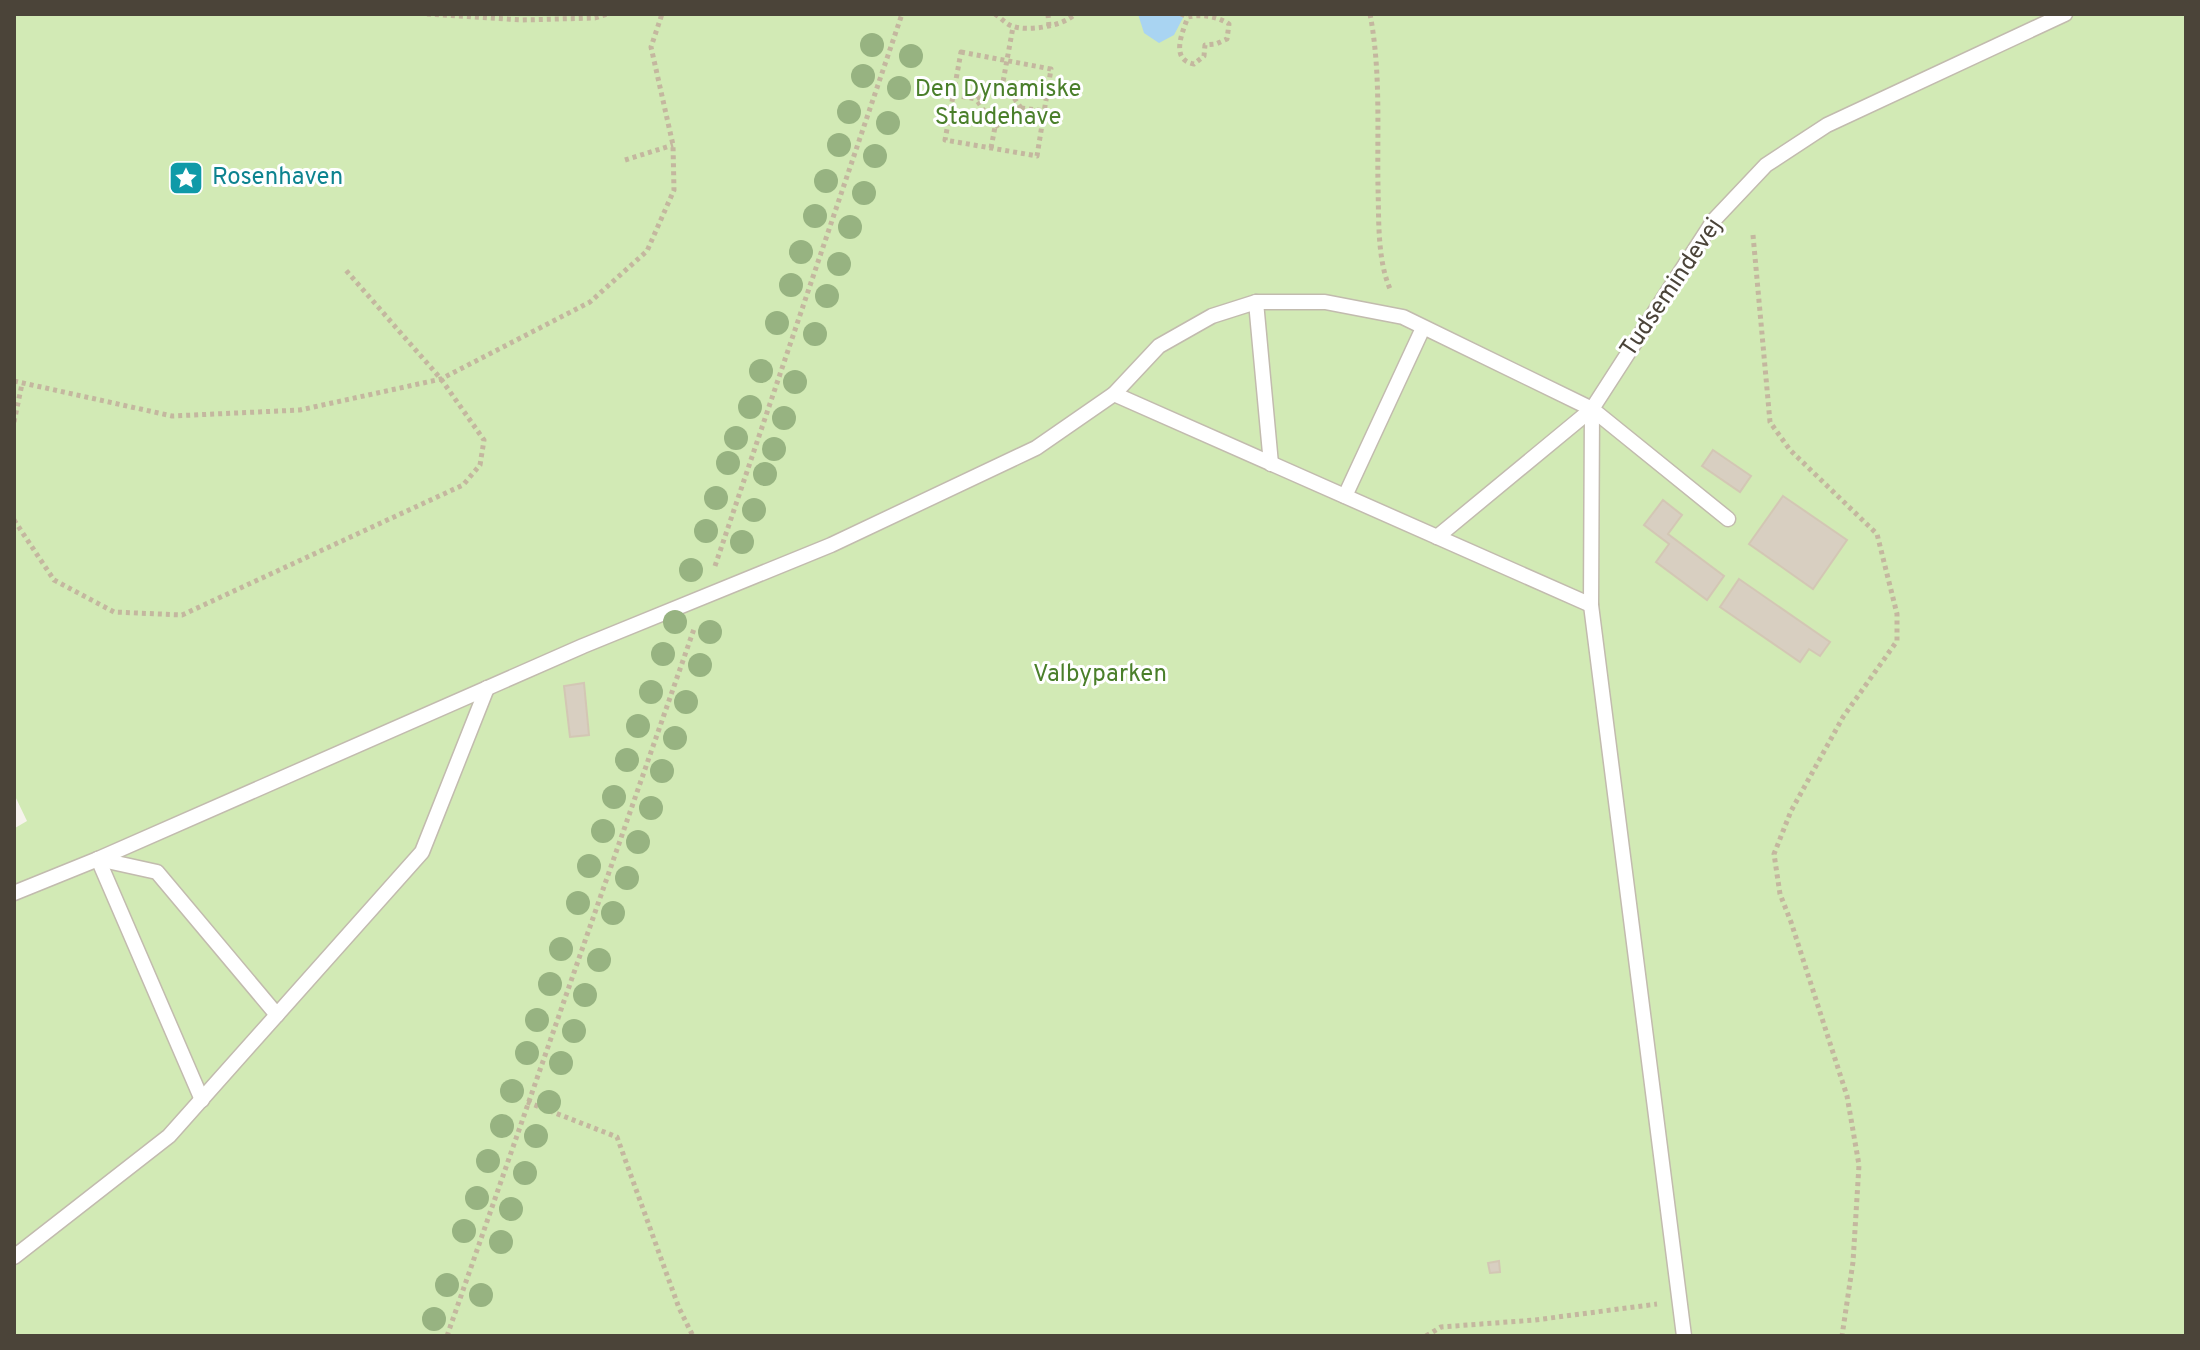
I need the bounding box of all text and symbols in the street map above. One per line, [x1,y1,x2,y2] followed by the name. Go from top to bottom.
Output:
[915,75,1081,133] park label: Den Dynamiske Staudehave
[167,159,205,197] place icon: Rosenhaven
[212,163,343,193] place label: Rosenhaven
[1614,213,1730,363] street label: Tudsemindevej
[1033,660,1167,690] park label: Valbyparken

